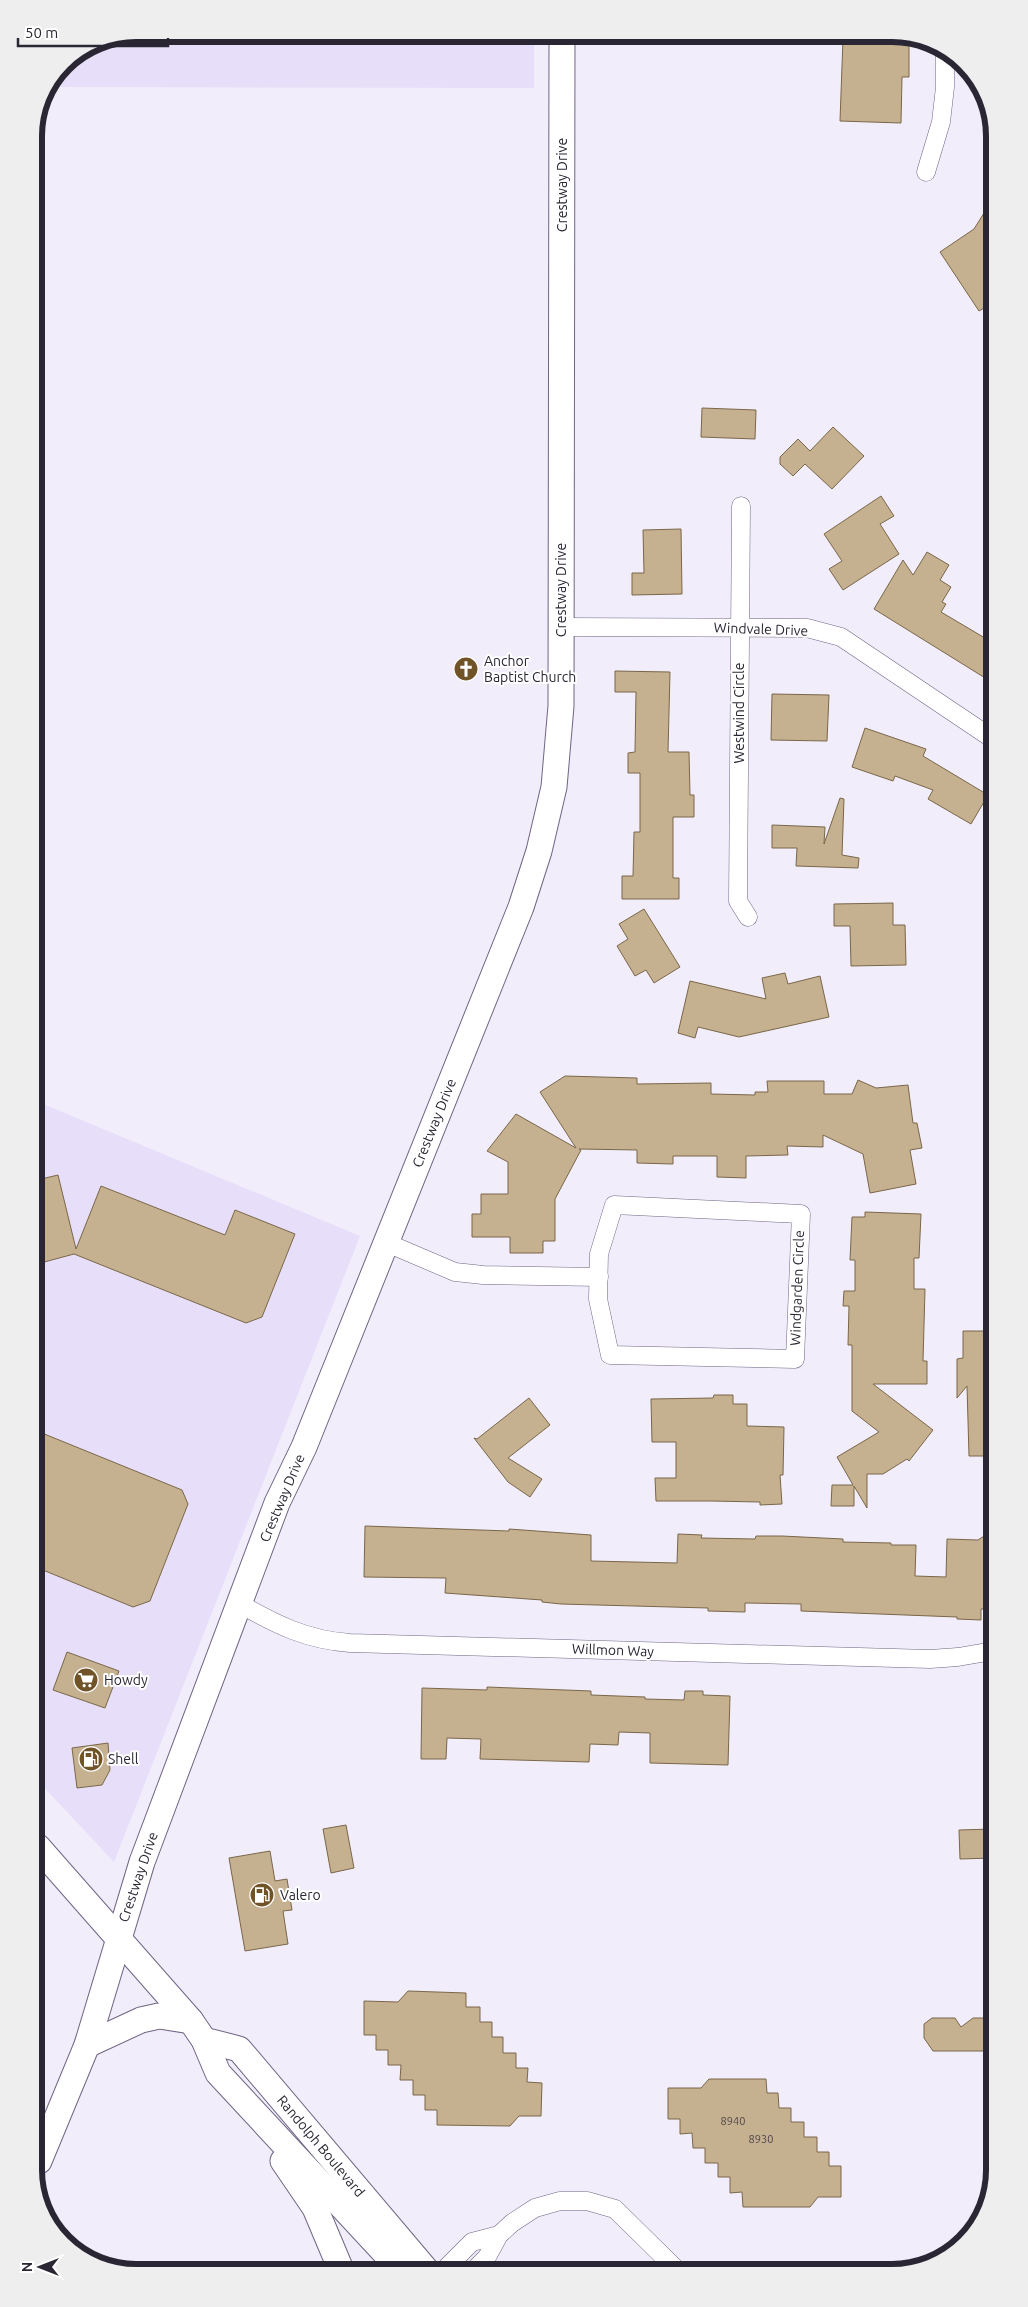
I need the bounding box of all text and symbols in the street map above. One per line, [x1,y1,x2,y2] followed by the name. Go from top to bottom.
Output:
[18,15,168,47] scale bar
[25,24,58,41] text: 50 m
[554,138,570,232] street label: Crestway Drive
[553,543,569,637] street label: Crestway Drive
[713,619,809,639] street label: Windvale Drive
[484,653,576,685] place label: Anchor Baptist Church
[453,656,479,682] church icon: Anchor Baptist Church
[731,663,747,763] street label: Westwind Circle
[409,1076,459,1170] street label: Crestway Drive
[787,1230,807,1346] street label: Windgarden Circle
[256,1451,308,1545] street label: Crestway Drive
[572,1641,655,1659] street label: Willmon Way
[73,1667,99,1693] supermarket icon: Howdy
[104,1672,148,1688] place label: Howdy
[78,1746,104,1772] fuel station icon: Shell
[108,1751,139,1767] place label: Shell
[115,1830,161,1924] street label: Crestway Drive
[249,1882,275,1908] fuel station icon: Valero
[280,1887,321,1903] place label: Valero
[274,2092,368,2200] street label: Randolph Boulevard
[721,2115,745,2127] house number: 8940
[749,2133,773,2145] house number: 8930
[15,2242,65,2292] north arrow
[19,2262,35,2272] text: N

